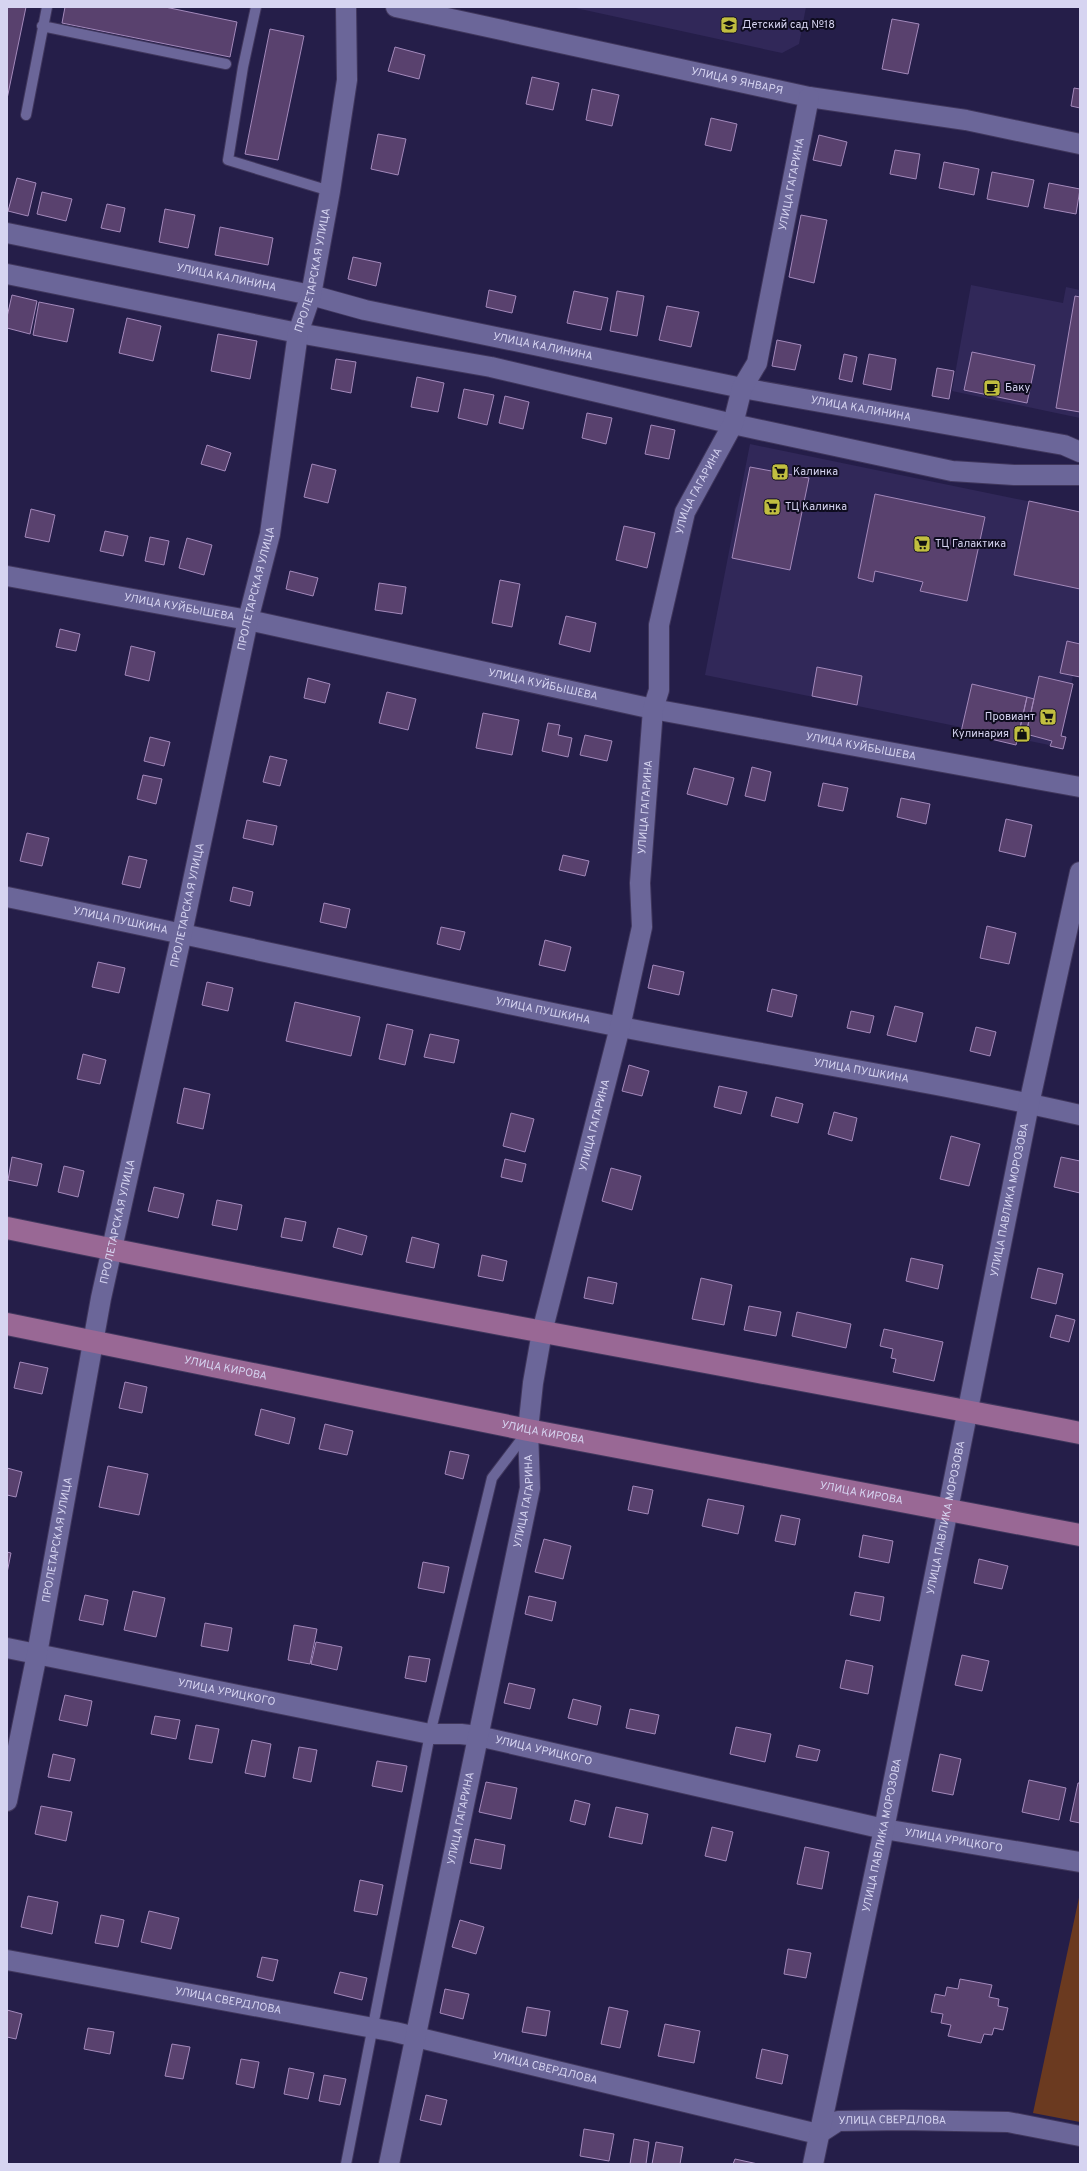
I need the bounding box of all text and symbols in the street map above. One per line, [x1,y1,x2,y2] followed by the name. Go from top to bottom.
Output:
[719,15,739,35] school or university icon: Детский сад №18
[742,18,835,32] place label: Детский сад №18
[690,64,784,98] street label: УЛИЦА 9 ЯНВАРЯ
[776,136,808,232] street label: УЛИЦА ГАГАРИНА
[292,207,334,334] street label: ПРОЛЕТАРСКАЯ УЛИЦА
[175,261,278,295] street label: УЛИЦА КАЛИНИНА
[492,330,594,364] street label: УЛИЦА КАЛИНИНА
[982,378,1002,398] cafe icon: Баку
[1005,381,1031,395] place label: Баку
[809,393,912,425] street label: УЛИЦА КАЛИНИНА
[673,445,726,536] street label: УЛИЦА ГАГАРИНА
[770,462,790,482] supermarket icon: Калинка
[793,465,838,479] place label: Калинка
[762,497,782,517] supermarket icon: ТЦ Калинка
[785,500,847,514] place label: ТЦ Калинка
[235,526,278,652] street label: ПРОЛЕТАРСКАЯ УЛИЦА
[912,534,932,554] supermarket icon: ТЦ Галактика
[935,537,1006,551] place label: ТЦ Галактика
[123,590,236,624] street label: УЛИЦА КУЙБЫШЕВА
[487,666,599,704] street label: УЛИЦА КУЙБЫШЕВА
[1038,707,1058,727] supermarket icon: Провиант
[985,710,1035,724] place label: Провиант
[1012,724,1032,744] shop icon: Кулинария
[952,727,1009,741] place label: Кулинария
[804,730,917,764] street label: УЛИЦА КУЙБЫШЕВА
[635,759,656,855] street label: УЛИЦА ГАГАРИНА
[168,841,208,969] street label: ПРОЛЕТАРСКАЯ УЛИЦА
[72,904,169,938] street label: УЛИЦА ПУШКИНА
[494,994,592,1028] street label: УЛИЦА ПУШКИНА
[813,1056,910,1087] street label: УЛИЦА ПУШКИНА
[576,1078,613,1173] street label: УЛИЦА ГАГАРИНА
[988,1122,1032,1278] street label: УЛИЦА ПАВЛИКА МОРОЗОВА
[97,1158,139,1285] street label: ПРОЛЕТАРСКАЯ УЛИЦА
[183,1353,268,1384] street label: УЛИЦА КИРОВА
[500,1418,586,1448] street label: УЛИЦА КИРОВА
[924,1440,968,1596] street label: УЛИЦА ПАВЛИКА МОРОЗОВА
[511,1454,537,1549] street label: УЛИЦА ГАГАРИНА
[39,1476,76,1604] street label: ПРОЛЕТАРСКАЯ УЛИЦА
[819,1479,904,1508] street label: УЛИЦА КИРОВА
[176,1676,277,1709] street label: УЛИЦА УРИЦКОГО
[494,1733,593,1769] street label: УЛИЦА УРИЦКОГО
[860,1757,905,1913] street label: УЛИЦА ПАВЛИКА МОРОЗОВА
[445,1771,478,1866] street label: УЛИЦА ГАГАРИНА
[904,1826,1004,1856] street label: УЛИЦА УРИЦКОГО
[174,1984,283,2018] street label: УЛИЦА СВЕРДЛОВА
[491,2049,599,2088] street label: УЛИЦА СВЕРДЛОВА
[838,2113,947,2128] street label: УЛИЦА СВЕРДЛОВА

